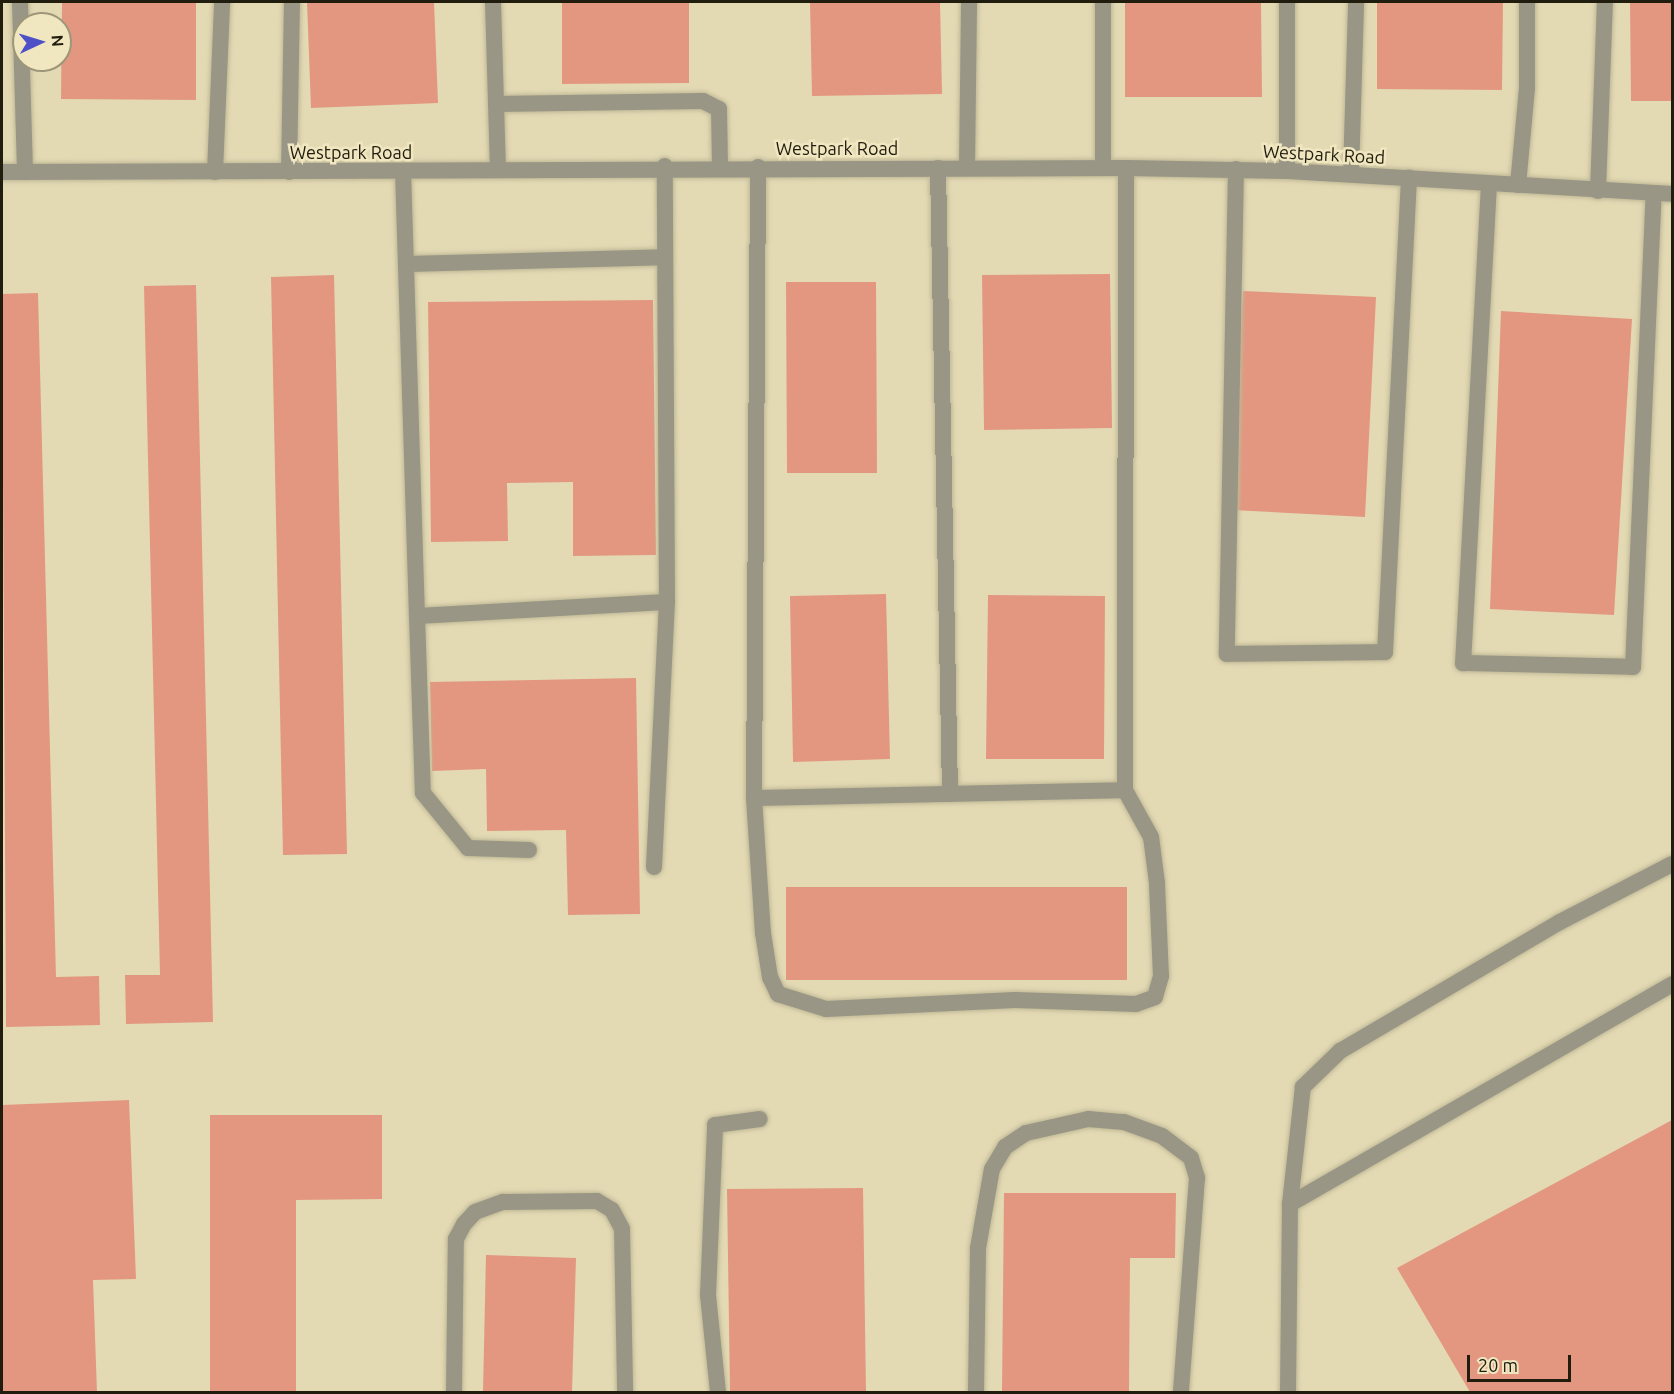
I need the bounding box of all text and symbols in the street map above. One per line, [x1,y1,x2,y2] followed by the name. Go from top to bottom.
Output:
[12,12,72,72] north arrow
[49,34,67,47] text: N
[776,137,898,159] street label: Westpark Road
[1262,140,1386,168] street label: Westpark Road
[290,141,412,163] street label: Westpark Road
[1470,1343,1574,1381] scale bar
[1478,1355,1518,1375] text: 20 m

